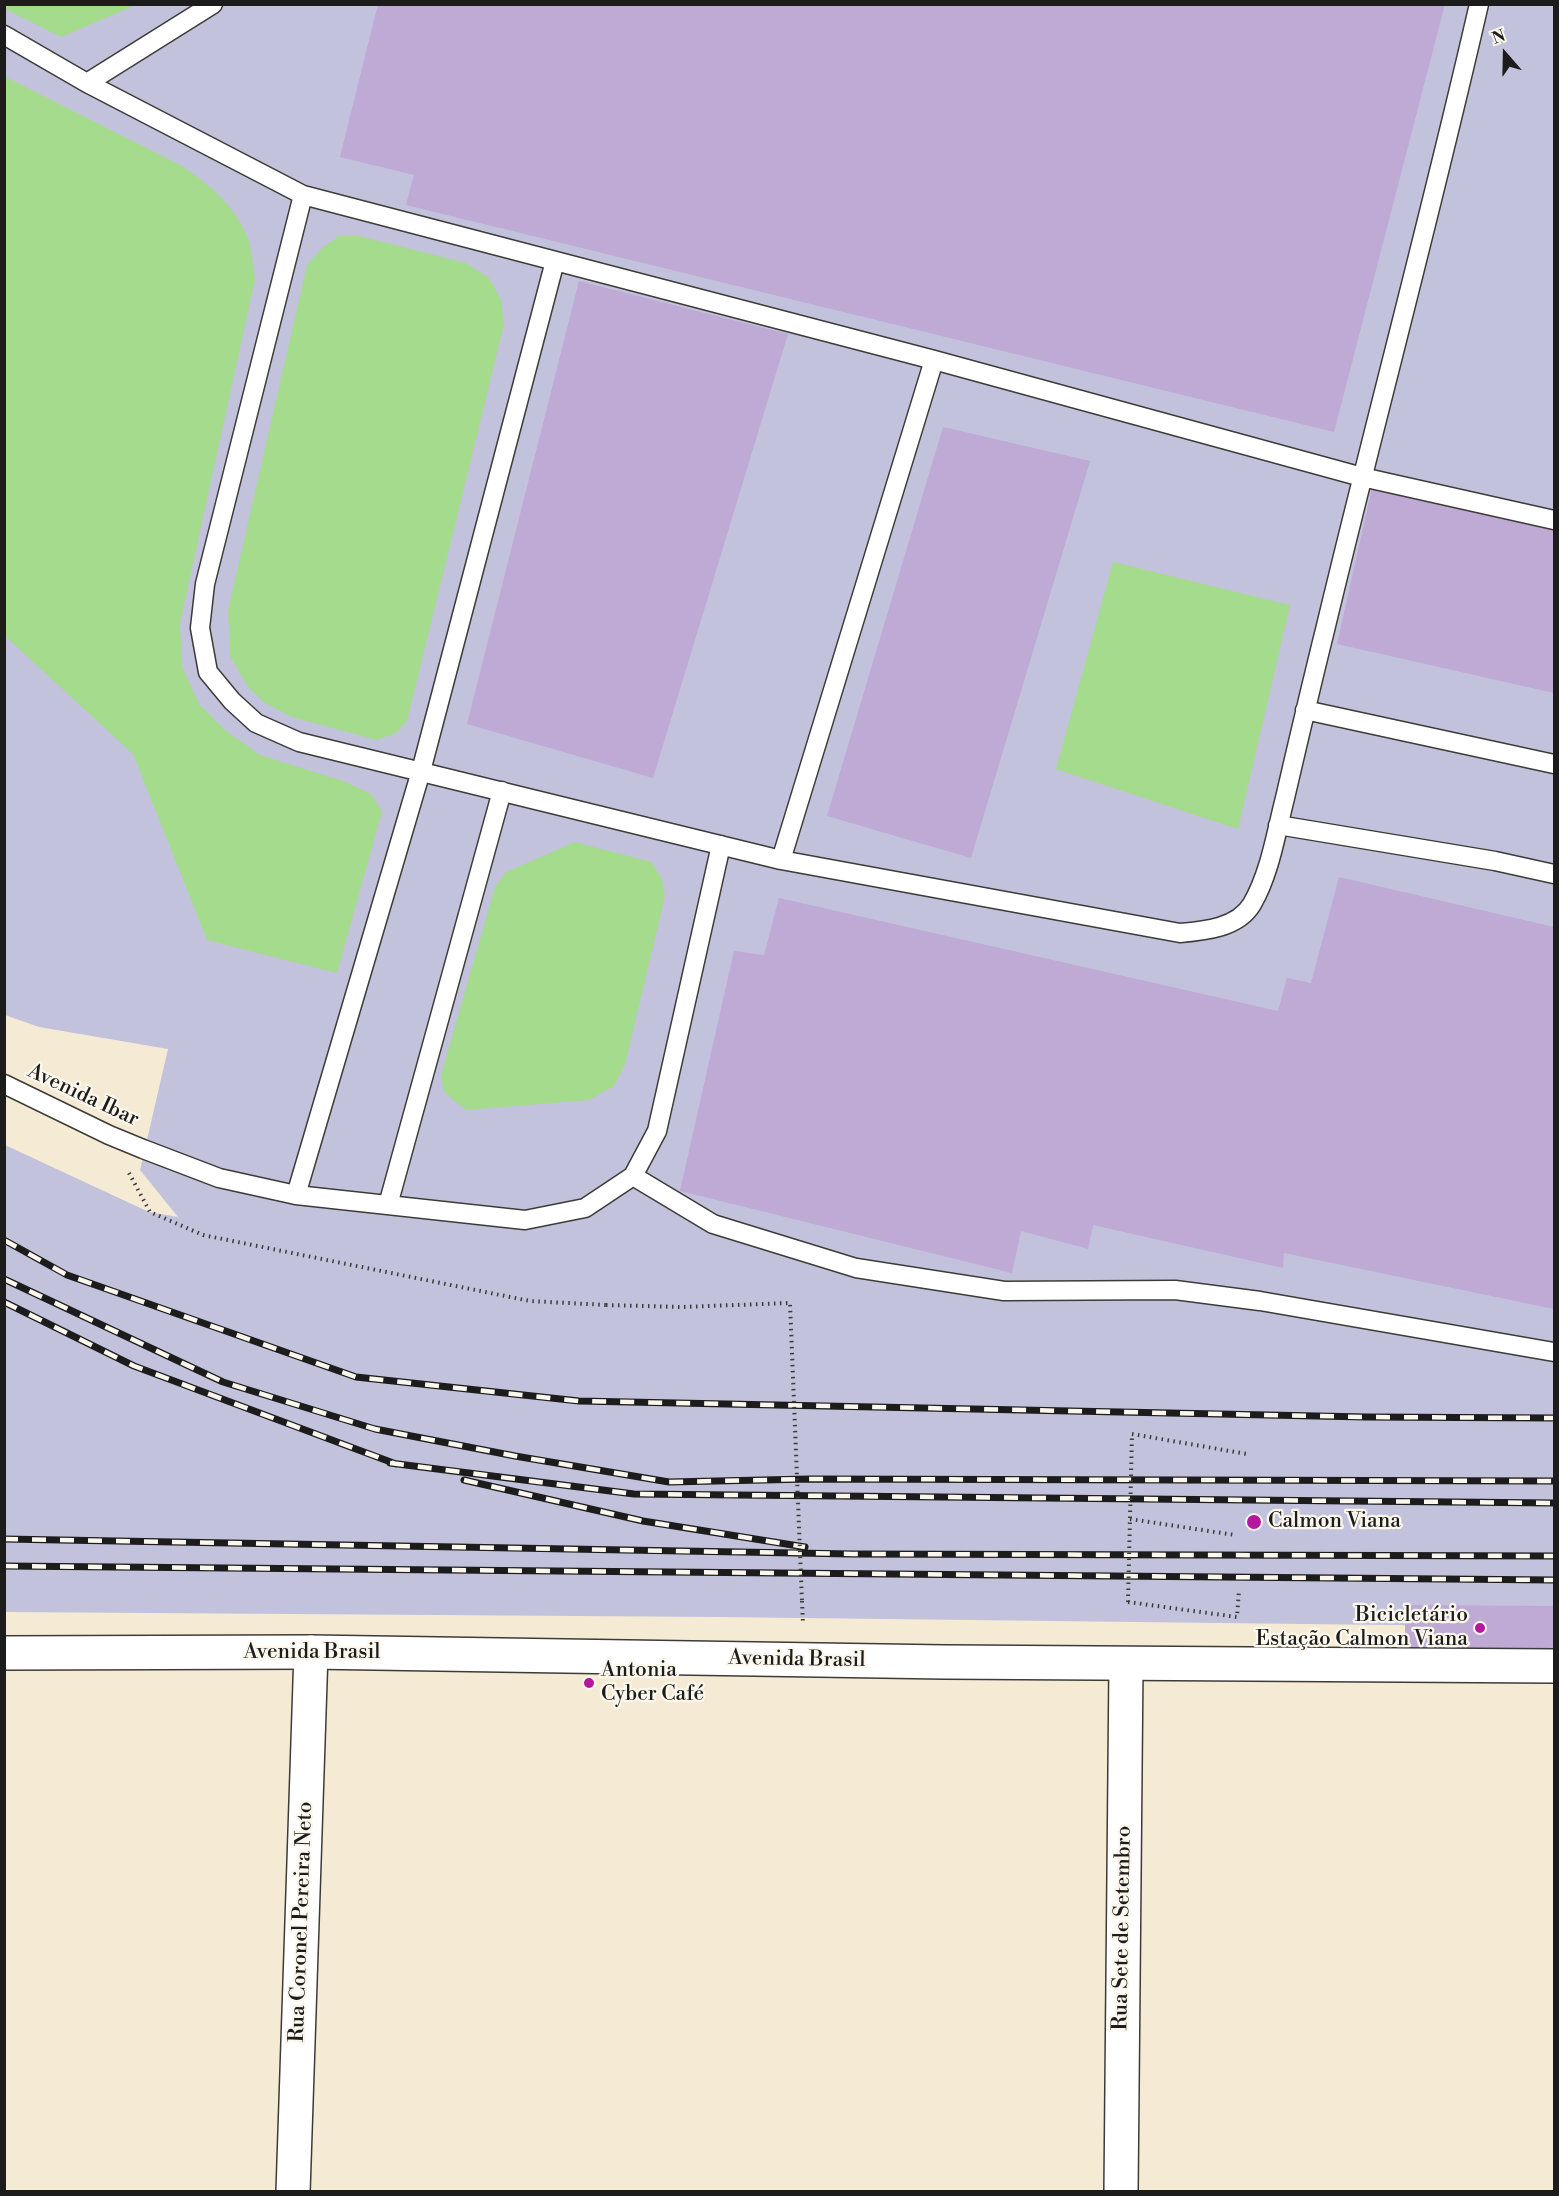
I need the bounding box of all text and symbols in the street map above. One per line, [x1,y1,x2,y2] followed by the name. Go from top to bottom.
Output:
[1475,24,1535,84] north arrow
[1489,26,1508,49] text: N
[23,1059,143,1133] street label: Avenida Ibar
[1268,1509,1401,1535] place label: Calmon Viana
[1245,1513,1263,1531] marker: Calmon Viana
[1256,1603,1468,1653] place label: Bicicletário Estação Calmon Viana
[1473,1621,1487,1635] marker: Bicicletário Estação Calmon Viana
[243,1640,381,1666] street label: Avenida Brasil
[728,1646,866,1674] street label: Avenida Brasil
[601,1658,704,1708] place label: Antonia Cyber Café
[582,1676,596,1690] marker: Antonia Cyber Café
[285,1801,319,2043] street label: Rua Coronel Pereira Neto
[1109,1825,1137,2031] street label: Rua Sete de Setembro

